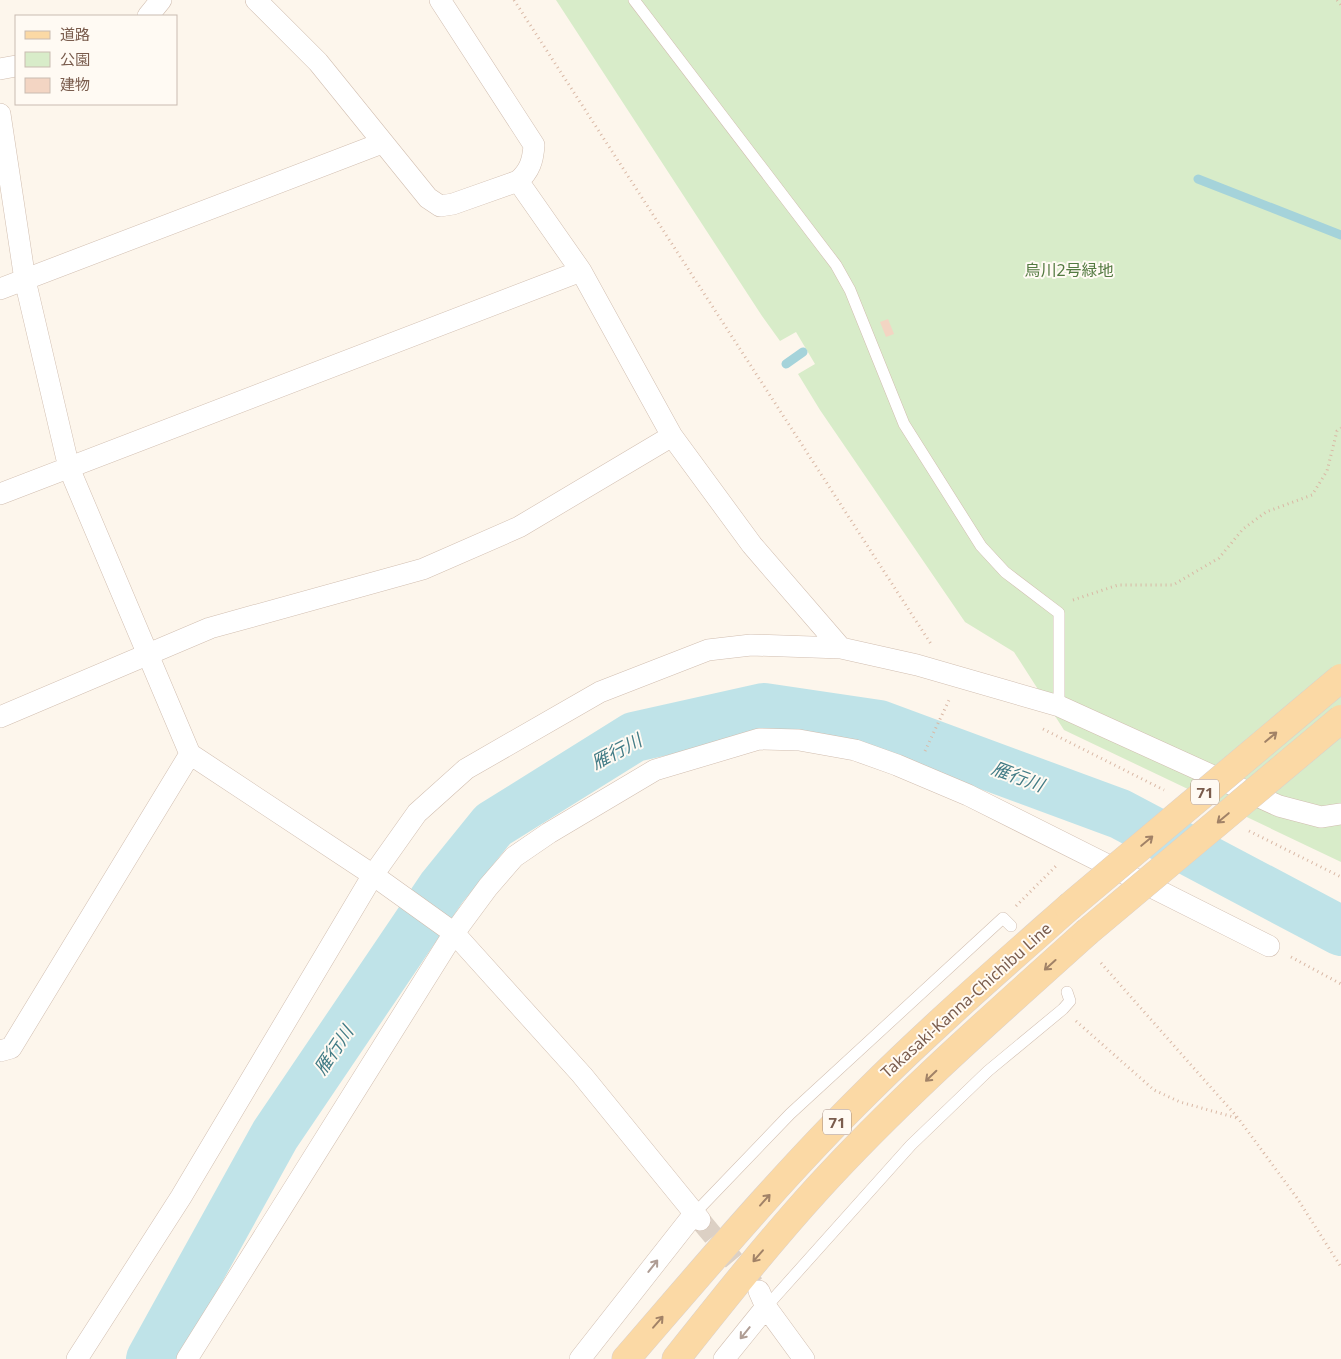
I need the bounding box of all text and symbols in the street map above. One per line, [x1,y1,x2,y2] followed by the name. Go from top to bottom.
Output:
[15,15,178,105] legend
[60,24,90,44] text: 道路
[60,49,90,69] text: 公園
[60,74,90,94] text: 建物
[1024,259,1114,281] park label: 烏川2号緑地
[587,727,647,774] water label: 雁行川
[1264,731,1277,742] one-way arrow
[989,755,1049,797] water label: 雁行川
[1191,780,1219,804] road number: 71
[1217,812,1230,823] one-way arrow
[1140,836,1153,847] one-way arrow
[876,917,1056,1083] street label: Takasaki-Kanna-Chichibu Line
[1044,960,1057,971] one-way arrow
[308,1019,359,1079] water label: 雁行川
[925,1070,937,1082] one-way arrow
[823,1110,851,1134] road number: 71
[759,1194,771,1207] one-way arrow
[753,1250,764,1263] one-way arrow
[648,1260,659,1273] one-way arrow
[652,1316,664,1329] one-way arrow
[739,1326,750,1339] one-way arrow

